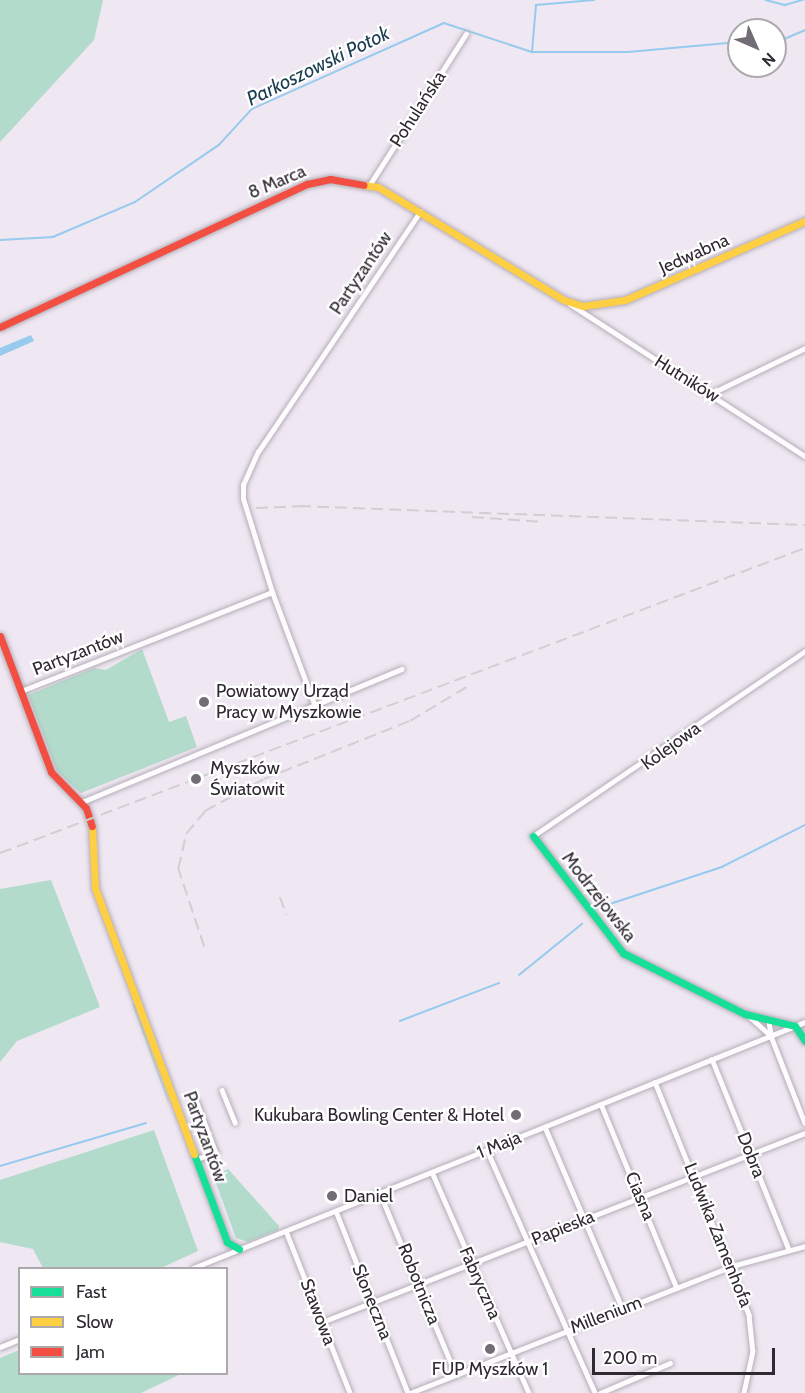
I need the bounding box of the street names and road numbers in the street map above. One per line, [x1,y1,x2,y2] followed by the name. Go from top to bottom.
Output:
[385,67,451,151] street label: Pohulańska
[245,160,309,204] street label: 8 Marca
[325,227,397,319] street label: Partyzantów
[656,229,732,279] street label: Jedwabna
[651,351,723,407] street label: Hutników
[30,626,126,680] street label: Partyzantów
[637,717,705,775] street label: Kolejowa
[557,848,641,946] street label: Modrzejowska
[179,1088,231,1186] street label: Partyzantów
[474,1126,524,1164] street label: 1 Maja
[732,1129,770,1181] street label: Dobra
[679,1160,757,1310] street label: Ludwika Zamenhofa
[620,1169,660,1223] street label: Ciasna
[528,1206,598,1250] street label: Papieska
[393,1240,445,1328] street label: Robotnicza
[454,1243,506,1323] street label: Fabryczna
[347,1261,397,1343] street label: Słoneczna
[296,1276,340,1348] street label: Stawowa
[567,1291,645,1339] street label: Millenium

